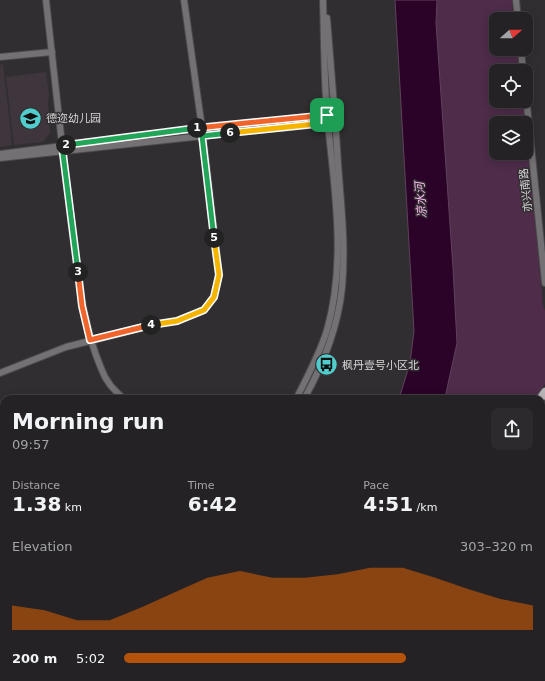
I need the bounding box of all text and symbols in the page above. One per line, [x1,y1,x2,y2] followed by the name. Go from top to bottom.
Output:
[489,12,533,56] north arrow
[489,12,533,160] map controls
[489,64,533,108] button: locate
[310,98,344,132] pin
[316,104,338,126] icon: arrive
[17,105,43,131] school or university icon: 德迩幼儿园
[46,112,101,125] place label: 德迩幼儿园
[489,116,533,160] button: layers
[187,118,207,138] pin: 1
[193,121,201,134] text: 1
[220,123,240,143] pin: 6
[226,126,234,139] text: 6
[56,135,76,155] pin: 2
[62,138,70,151] text: 2
[517,167,535,213] street label: 亦兴南路
[413,180,429,218] water label: 凉水河
[204,228,224,248] pin: 5
[210,231,218,244] text: 5
[68,262,88,282] pin: 3
[74,265,82,278] text: 3
[141,315,161,335] pin: 4
[147,318,155,331] text: 4
[313,352,339,378] bus stop icon: 枫丹壹号小区北
[342,359,419,372] place label: 枫丹壹号小区北
[491,408,533,450] button: share
[12,409,164,434] text: Morning run
[12,437,49,452] text: 09:57
[12,479,60,492] text: Distance
[188,479,215,492] text: Time
[363,479,389,492] text: Pace
[12,492,61,516] text: 1.38
[188,492,237,516] text: 6:42
[363,492,413,516] text: 4:51
[61,501,82,514] text: km
[413,501,437,514] text: /km
[12,539,72,554] text: Elevation
[460,539,533,554] text: 303–320 m
[12,651,57,666] text: 200 m
[76,651,105,666] text: 5:02

